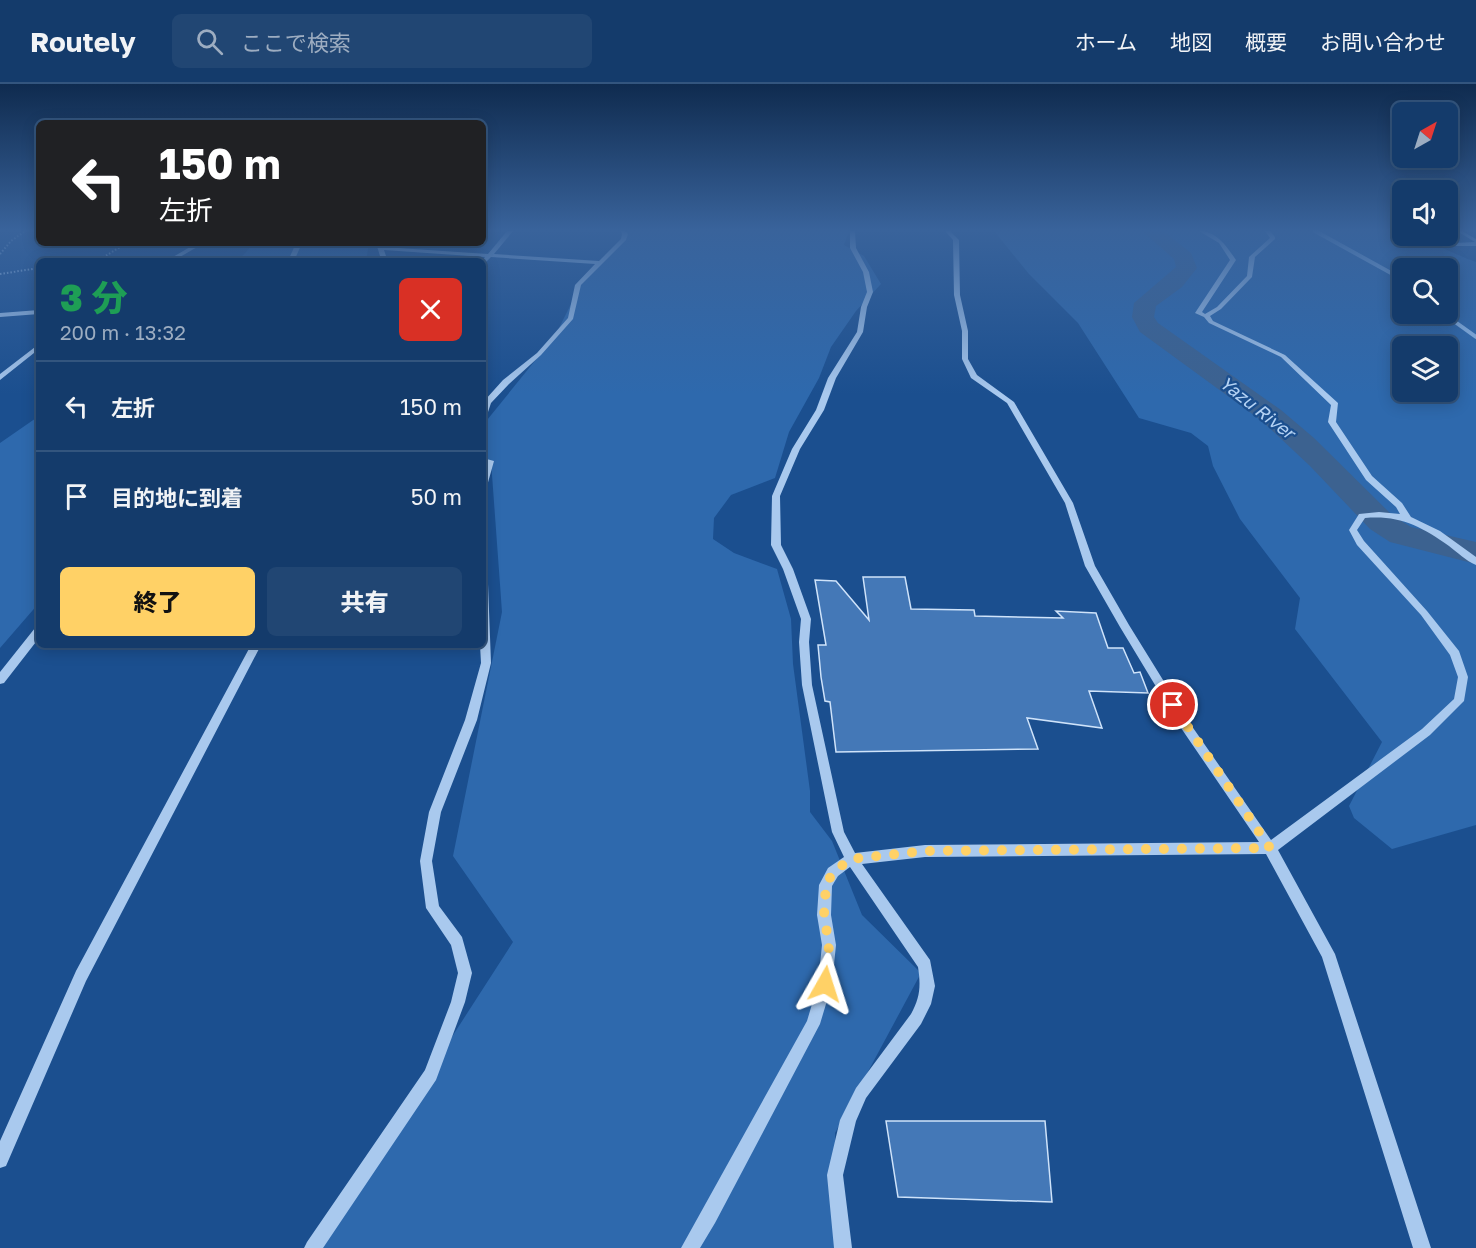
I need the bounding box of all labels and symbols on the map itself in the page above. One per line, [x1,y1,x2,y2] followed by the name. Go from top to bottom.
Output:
[1392,102,1458,168] north arrow
[1216,371,1302,445] water label: Yazu River
[1147,679,1198,730] pin
[793,952,857,1016] position arrow

